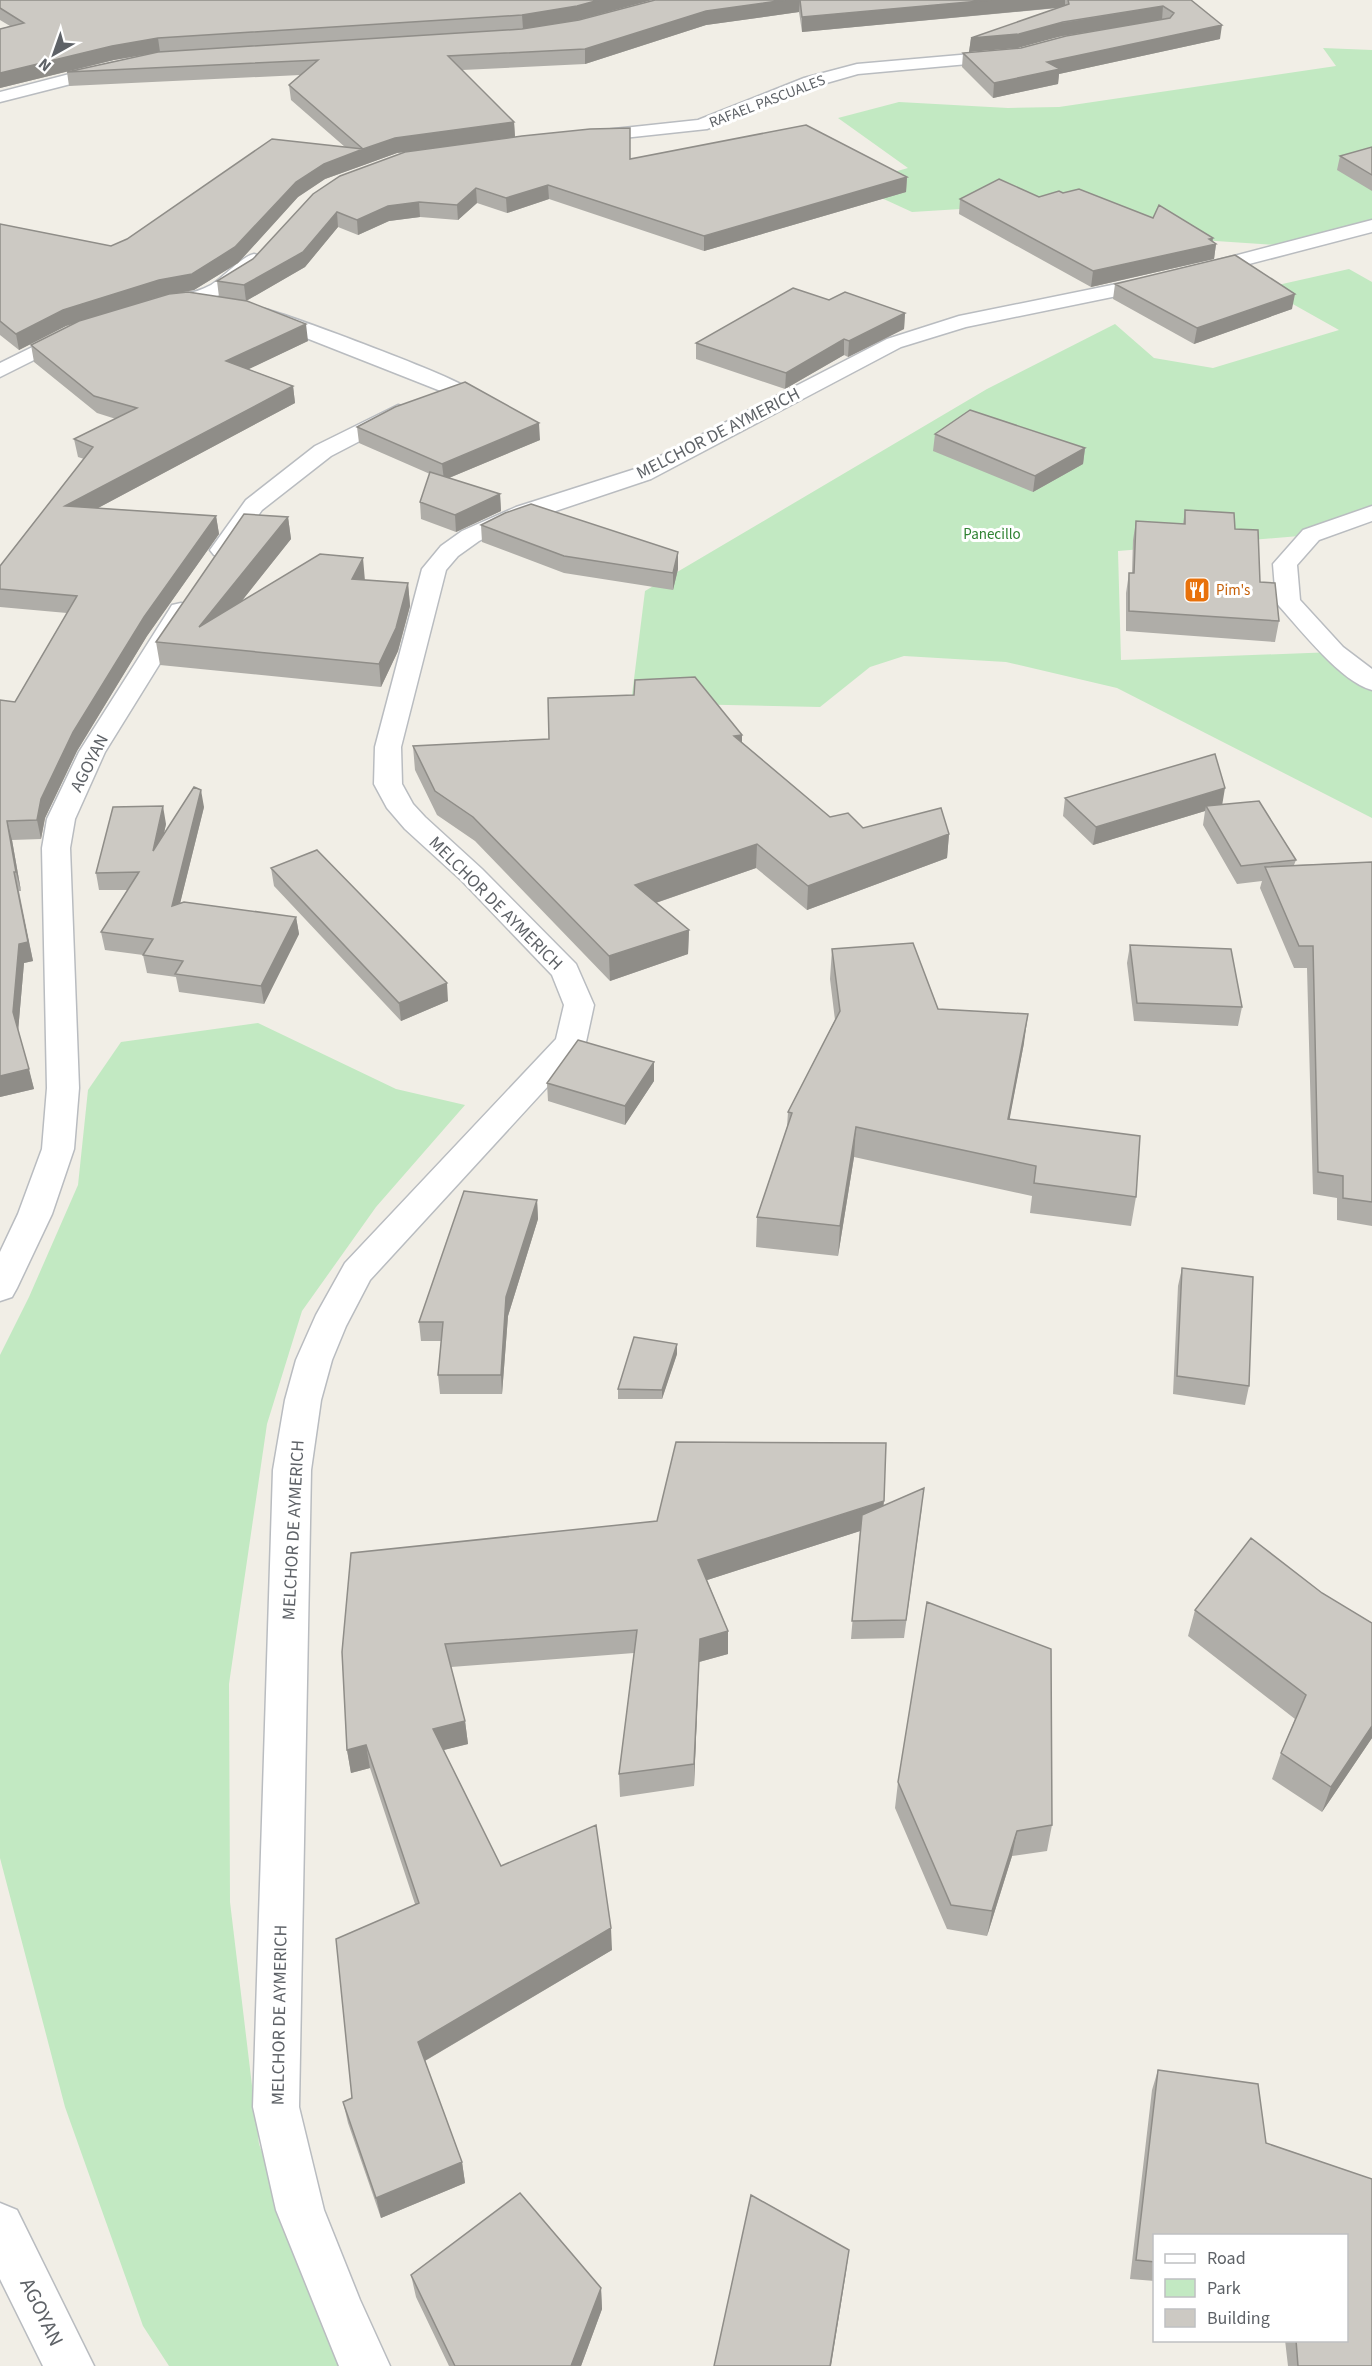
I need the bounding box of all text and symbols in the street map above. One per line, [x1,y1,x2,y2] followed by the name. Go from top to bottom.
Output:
[24,24,84,84] north arrow
[34,53,56,77] text: N
[706,70,828,133] street label: RAFAEL PASCUALES
[632,381,804,486] street label: MELCHOR DE AYMERICH
[963,524,1021,545] park label: Panecillo
[1182,575,1212,605] restaurant icon: Pim's
[1216,580,1250,601] place label: Pim's
[64,730,115,797] street label: AGOYAN
[423,831,568,976] street label: MELCHOR DE AYMERICH
[276,1439,311,1621] street label: MELCHOR DE AYMERICH
[265,1925,294,2105] street label: MELCHOR DE AYMERICH
[1153,2234,1348,2342] legend
[1207,2246,1246,2271] text: Road
[13,2273,71,2351] street label: AGOYAN
[1207,2276,1241,2301] text: Park
[1207,2306,1270,2331] text: Building

